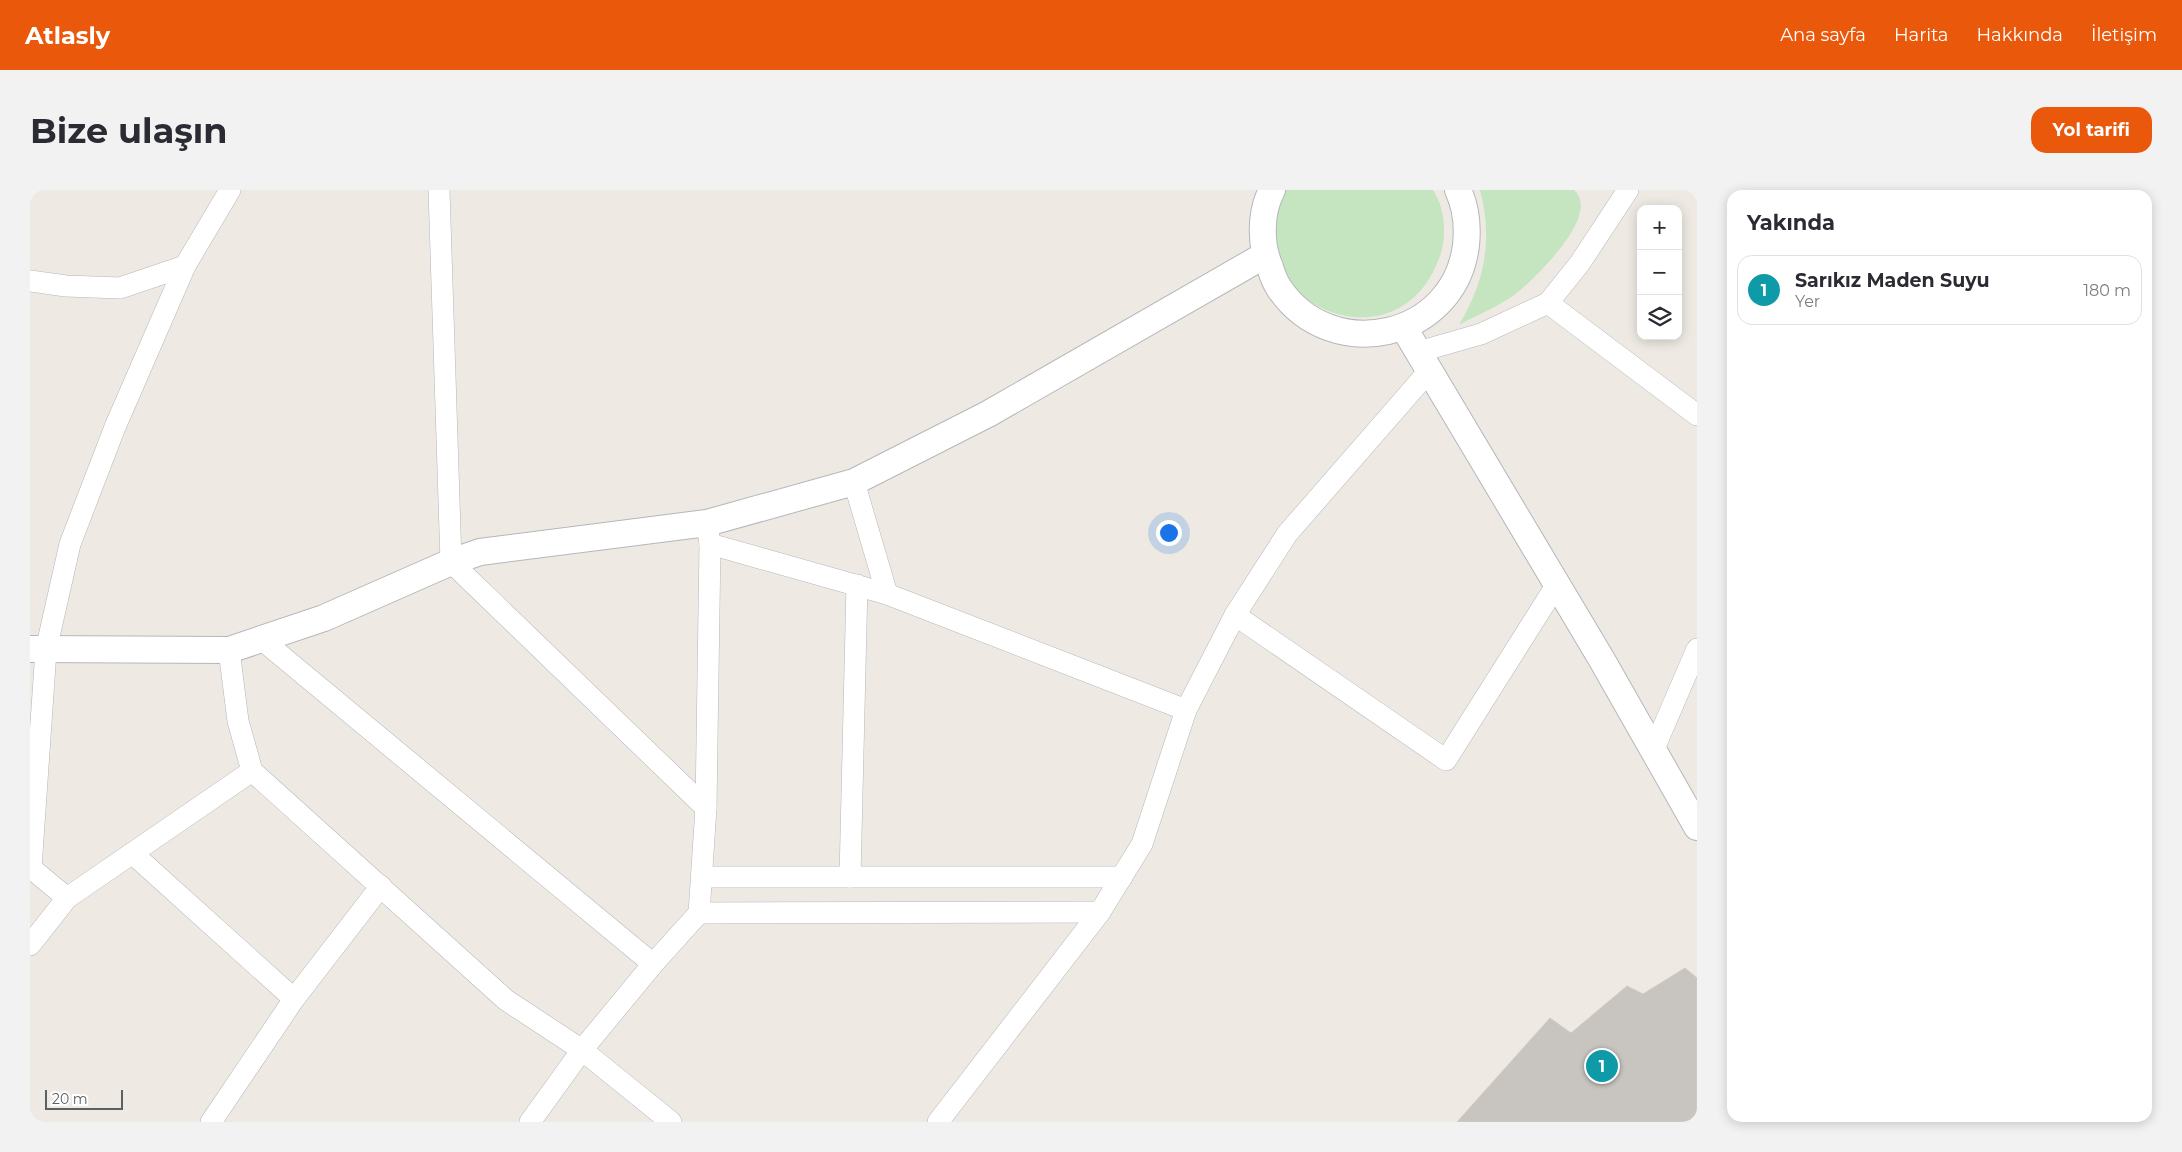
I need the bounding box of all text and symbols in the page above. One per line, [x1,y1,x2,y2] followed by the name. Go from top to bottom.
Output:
[25,21,110,50] text: Atlasly
[1780,24,1866,46] text: Ana sayfa
[1894,24,1948,46] text: Harita
[1976,24,2063,46] text: Hakkında
[2091,24,2157,46] text: İletişim
[2031,107,2152,153] button: Yol tarifi
[30,109,228,152] text: Bize ulaşın
[1637,205,1682,340] map controls
[1637,205,1682,250] button: +
[1747,210,1835,235] text: Yakında
[1637,250,1682,295] button: −
[1795,269,1990,292] text: Sarıkız Maden Suyu
[1761,281,1767,300] text: 1
[2083,281,2131,300] text: 180 m
[1795,292,1820,311] text: Yer
[1637,295,1682,340] button: layers
[1156,520,1182,546] your location
[1586,1047,1618,1085] pin: 1
[45,1087,122,1110] scale bar
[52,1090,88,1108] text: 20 m

